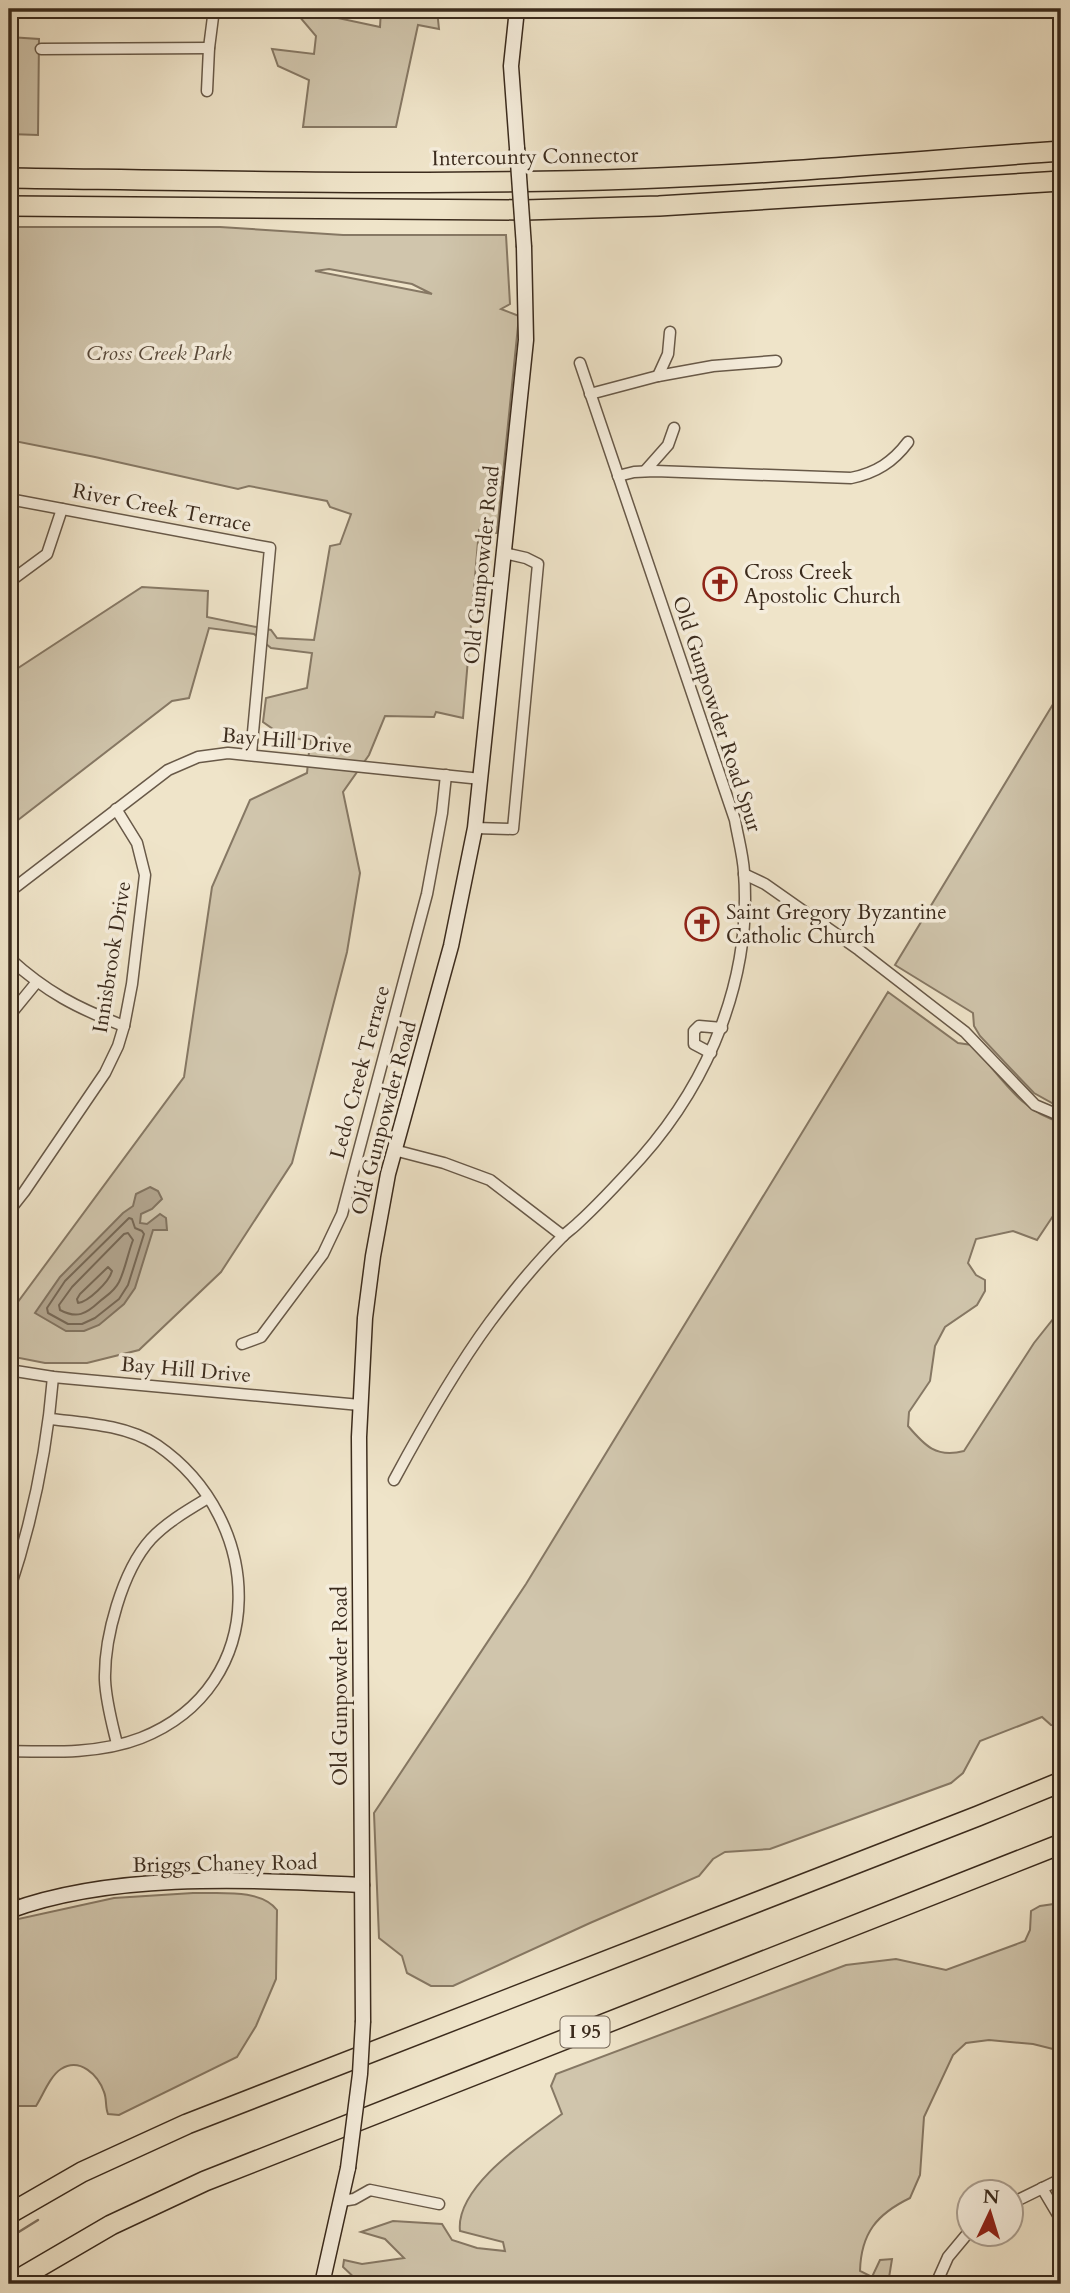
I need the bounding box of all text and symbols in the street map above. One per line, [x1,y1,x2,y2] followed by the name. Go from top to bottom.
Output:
[431,141,639,173] street label: Intercounty Connector
[86,339,232,368] park label: Cross Creek Park
[457,464,507,666] street label: Old Gunpowder Road
[70,476,254,540] street label: River Creek Terrace
[744,558,901,611] place label: Cross Creek Apostolic Church
[701,565,739,603] church icon: Cross Creek Apostolic Church
[665,592,769,836] street label: Old Gunpowder Road Spur
[221,721,353,761] street label: Bay Hill Drive
[86,879,138,1035] street label: Innisbrook Drive
[726,898,947,951] place label: Saint Gregory Byzantine Catholic Church
[683,905,721,943] church icon: Saint Gregory Byzantine Catholic Church
[323,982,397,1162] street label: Ledo Creek Terrace
[344,1018,424,1218] street label: Old Gunpowder Road
[120,1350,252,1390] street label: Bay Hill Drive
[326,1586,355,1786] street label: Old Gunpowder Road
[132,1848,318,1880] street label: Briggs Chaney Road
[560,2016,610,2048] road number: I 95
[954,2178,1024,2248] north arrow
[982,2183,1001,2211] text: N

